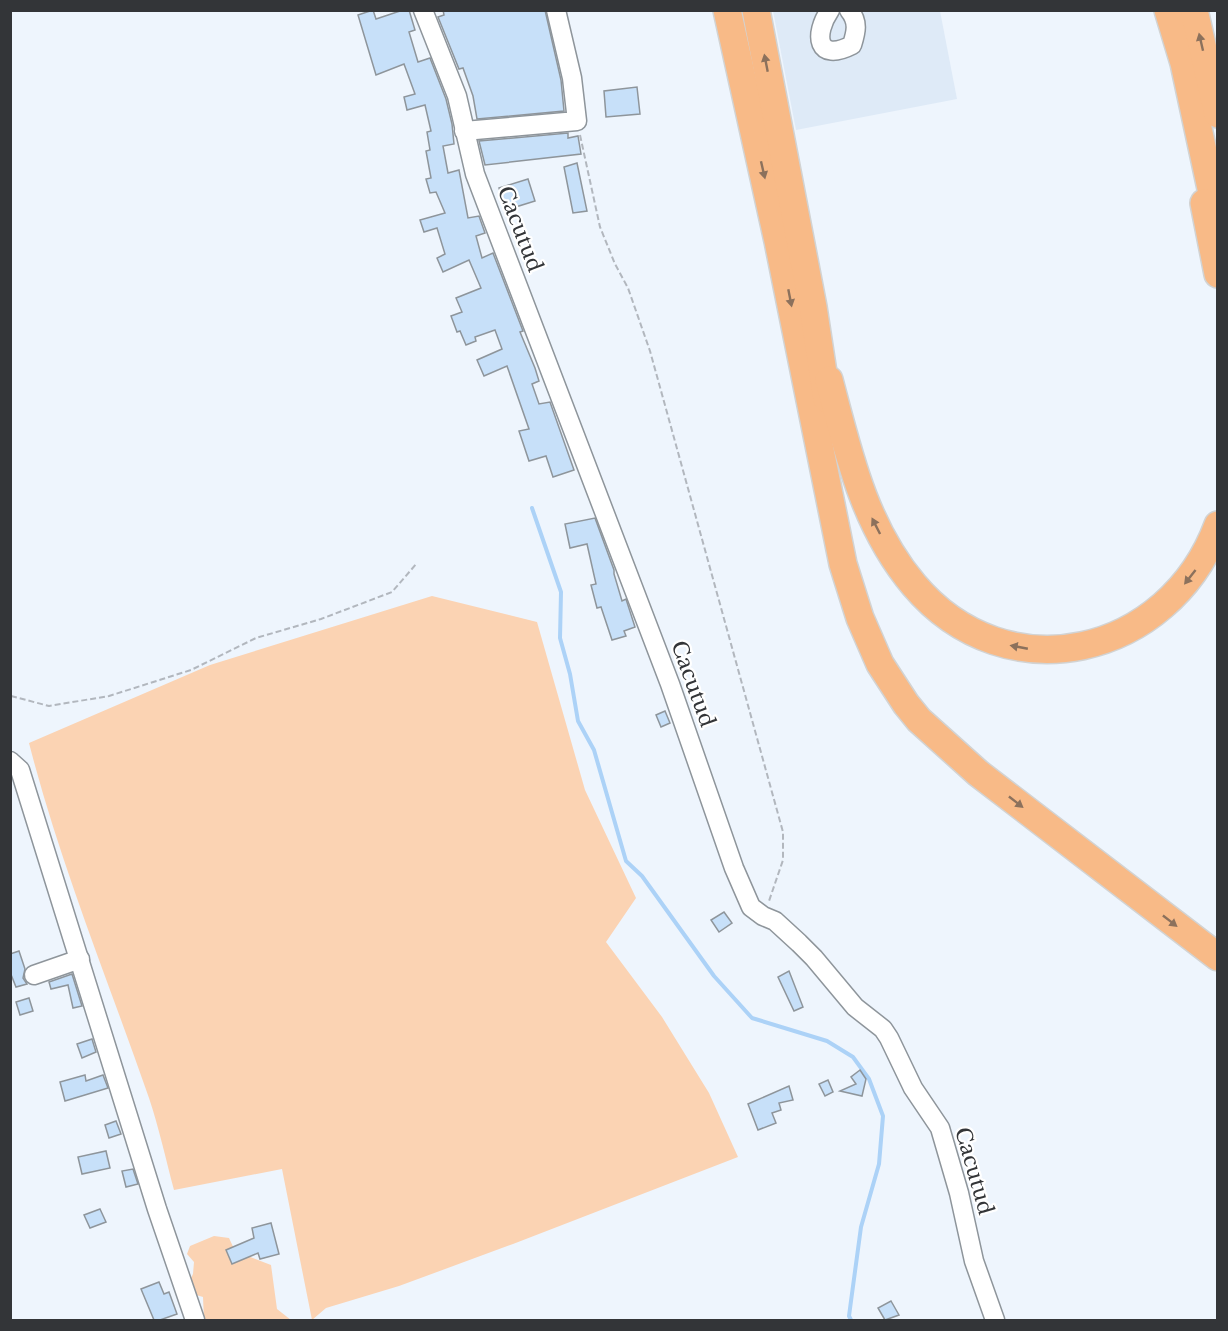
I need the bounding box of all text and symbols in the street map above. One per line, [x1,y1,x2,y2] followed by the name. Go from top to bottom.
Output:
[1196,32,1205,51] one-way arrow
[761,53,770,72] one-way arrow
[758,161,768,180] one-way arrow
[492,182,548,276] street label: Cacutud
[786,289,795,308] one-way arrow
[871,517,880,534] one-way arrow
[1184,569,1196,584] one-way arrow
[665,637,721,731] street label: Cacutud
[1009,642,1028,651] one-way arrow
[1007,796,1023,808] one-way arrow
[1162,915,1178,928] one-way arrow
[949,1124,999,1218] street label: Cacutud

